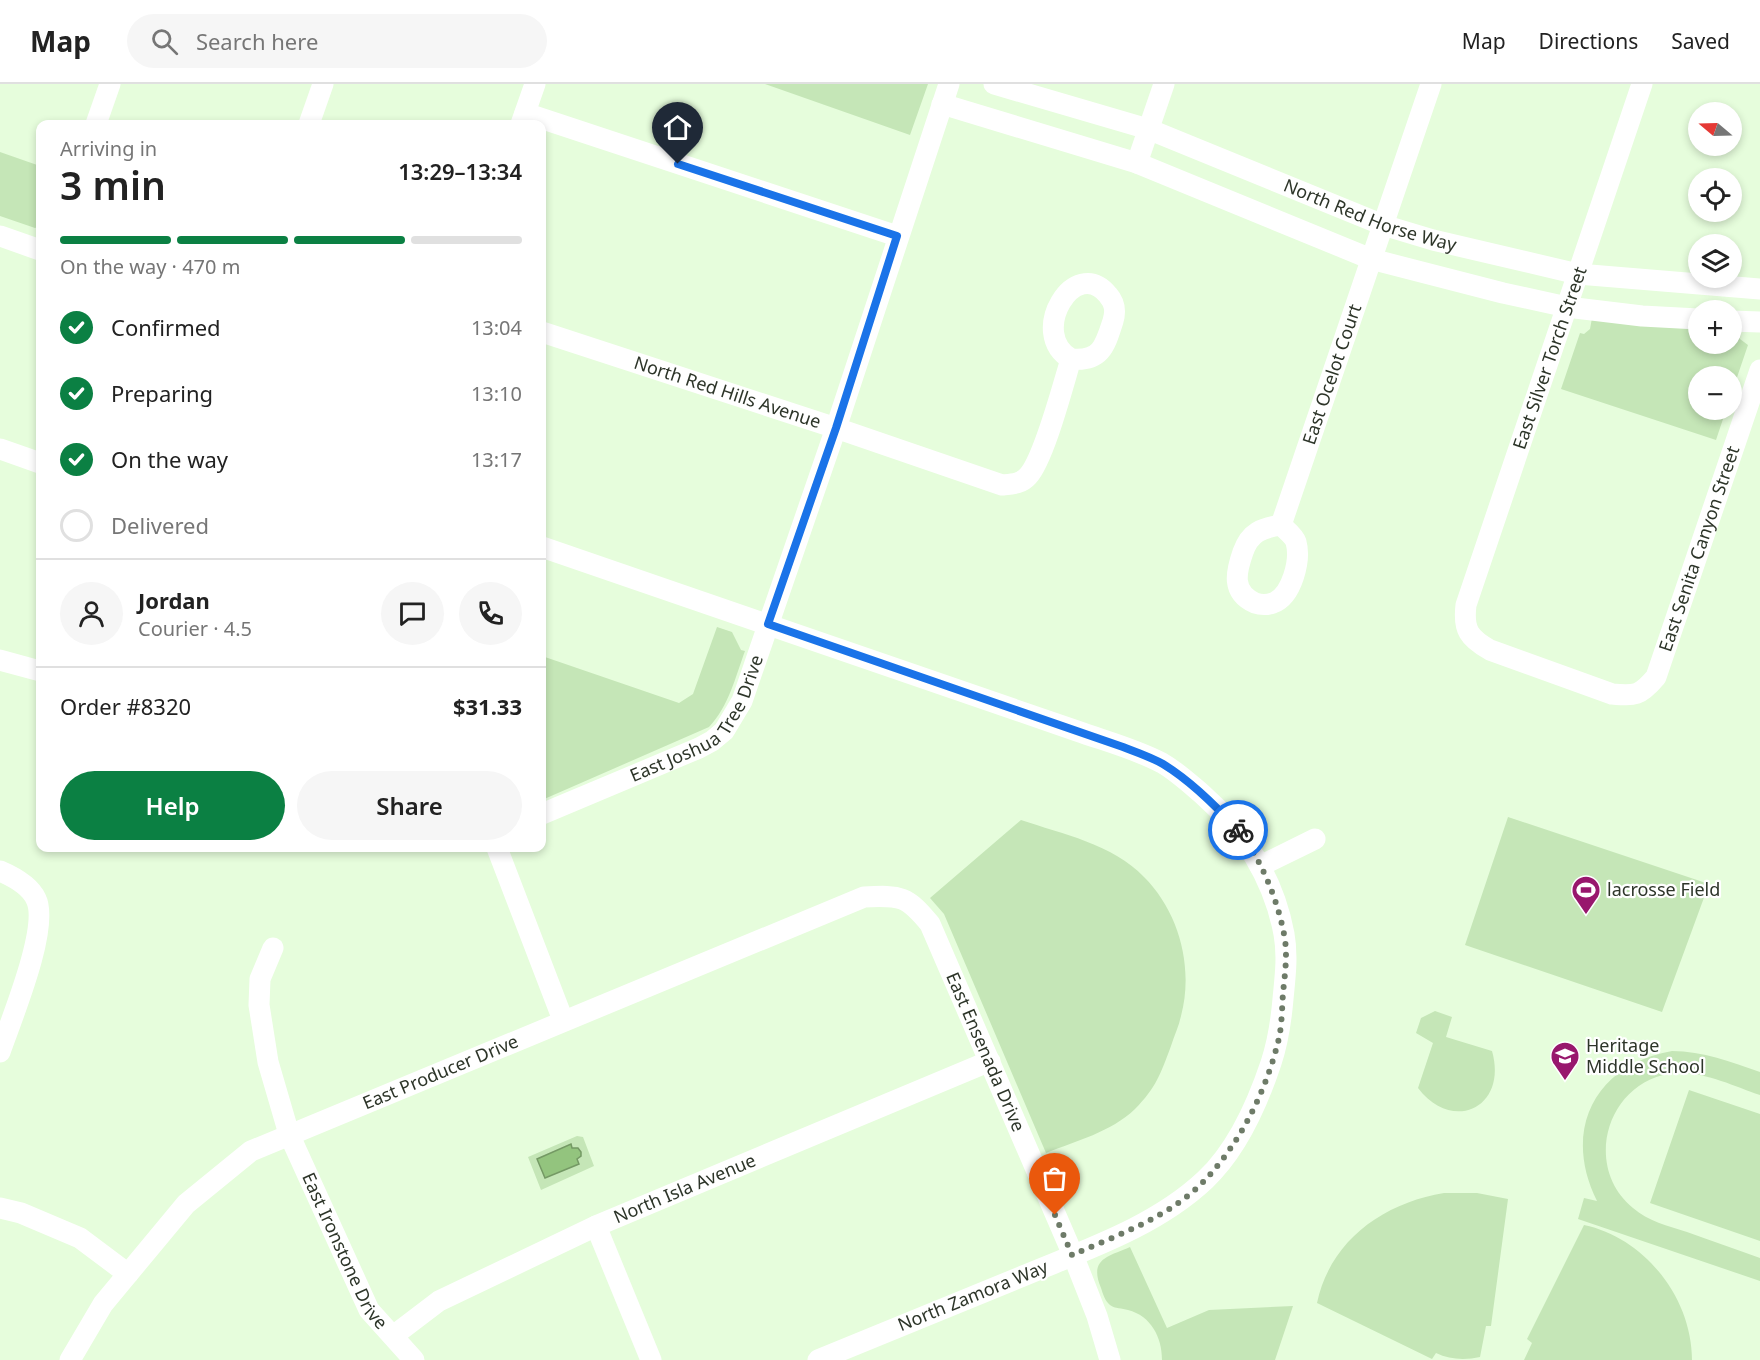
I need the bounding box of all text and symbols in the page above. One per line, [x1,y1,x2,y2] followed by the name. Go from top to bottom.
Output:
[127,14,547,68] search box
[30,22,91,60] text: Map
[148,25,181,58] icon: search
[196,26,318,56] text: Search here
[1462,27,1506,55] text: Map
[1539,27,1638,55] text: Directions
[1671,27,1730,55] text: Saved
[652,102,703,164] pin
[1688,102,1742,156] north arrow
[1688,102,1742,420] map controls
[661,111,694,144] icon: home
[60,135,157,162] text: Arriving in
[398,156,522,186] text: 13:29–13:34
[60,158,166,211] text: 3 min
[1688,168,1742,222] button: locate
[1280,173,1460,256] street label: North Red Horse Way
[1688,234,1742,288] button: layers
[60,253,240,280] text: On the way · 470 m
[1506,263,1592,452] street label: East Silver Torch Street
[1296,300,1366,448] street label: East Ocelot Court
[1688,300,1742,354] button: +
[60,311,93,344] icon: check
[111,312,221,342] text: Confirmed
[471,314,522,341] text: 13:04
[631,350,824,433] street label: North Red Hills Avenue
[1688,366,1742,420] button: −
[60,377,93,410] icon: check
[111,378,213,408] text: Preparing
[471,380,522,407] text: 13:10
[1652,442,1745,655] street label: East Senita Canyon Street
[60,443,93,476] icon: check
[111,444,228,474] text: On the way
[471,446,522,473] text: 13:17
[111,510,209,540] text: Delivered
[60,582,123,645] button: person
[381,582,444,645] button: chat
[459,582,522,645] button: phone
[138,585,210,615] text: Jordan
[138,615,252,642] text: Courier · 4.5
[626,651,768,787] street label: East Joshua Tree Drive
[60,691,191,721] text: Order #8320
[453,691,522,721] text: $31.33
[60,771,285,840] button: Help
[297,771,522,840] button: Share
[1208,800,1268,860] courier
[1222,814,1255,847] icon: bike
[1570,874,1602,916] sports icon: lacrosse Field
[1607,877,1720,901] place label: lacrosse Field
[941,968,1031,1135] street label: East Ensenada Drive
[359,1029,522,1114] street label: East Producer Drive
[1586,1033,1705,1078] place label: Heritage Middle School
[1549,1040,1581,1082] school or university icon: Heritage Middle School
[610,1148,759,1228] street label: North Isla Avenue
[1029,1153,1080,1215] pin
[1038,1162,1071,1195] icon: bag
[297,1169,393,1334] street label: East Ironstone Drive
[894,1254,1052,1336] street label: North Zamora Way

